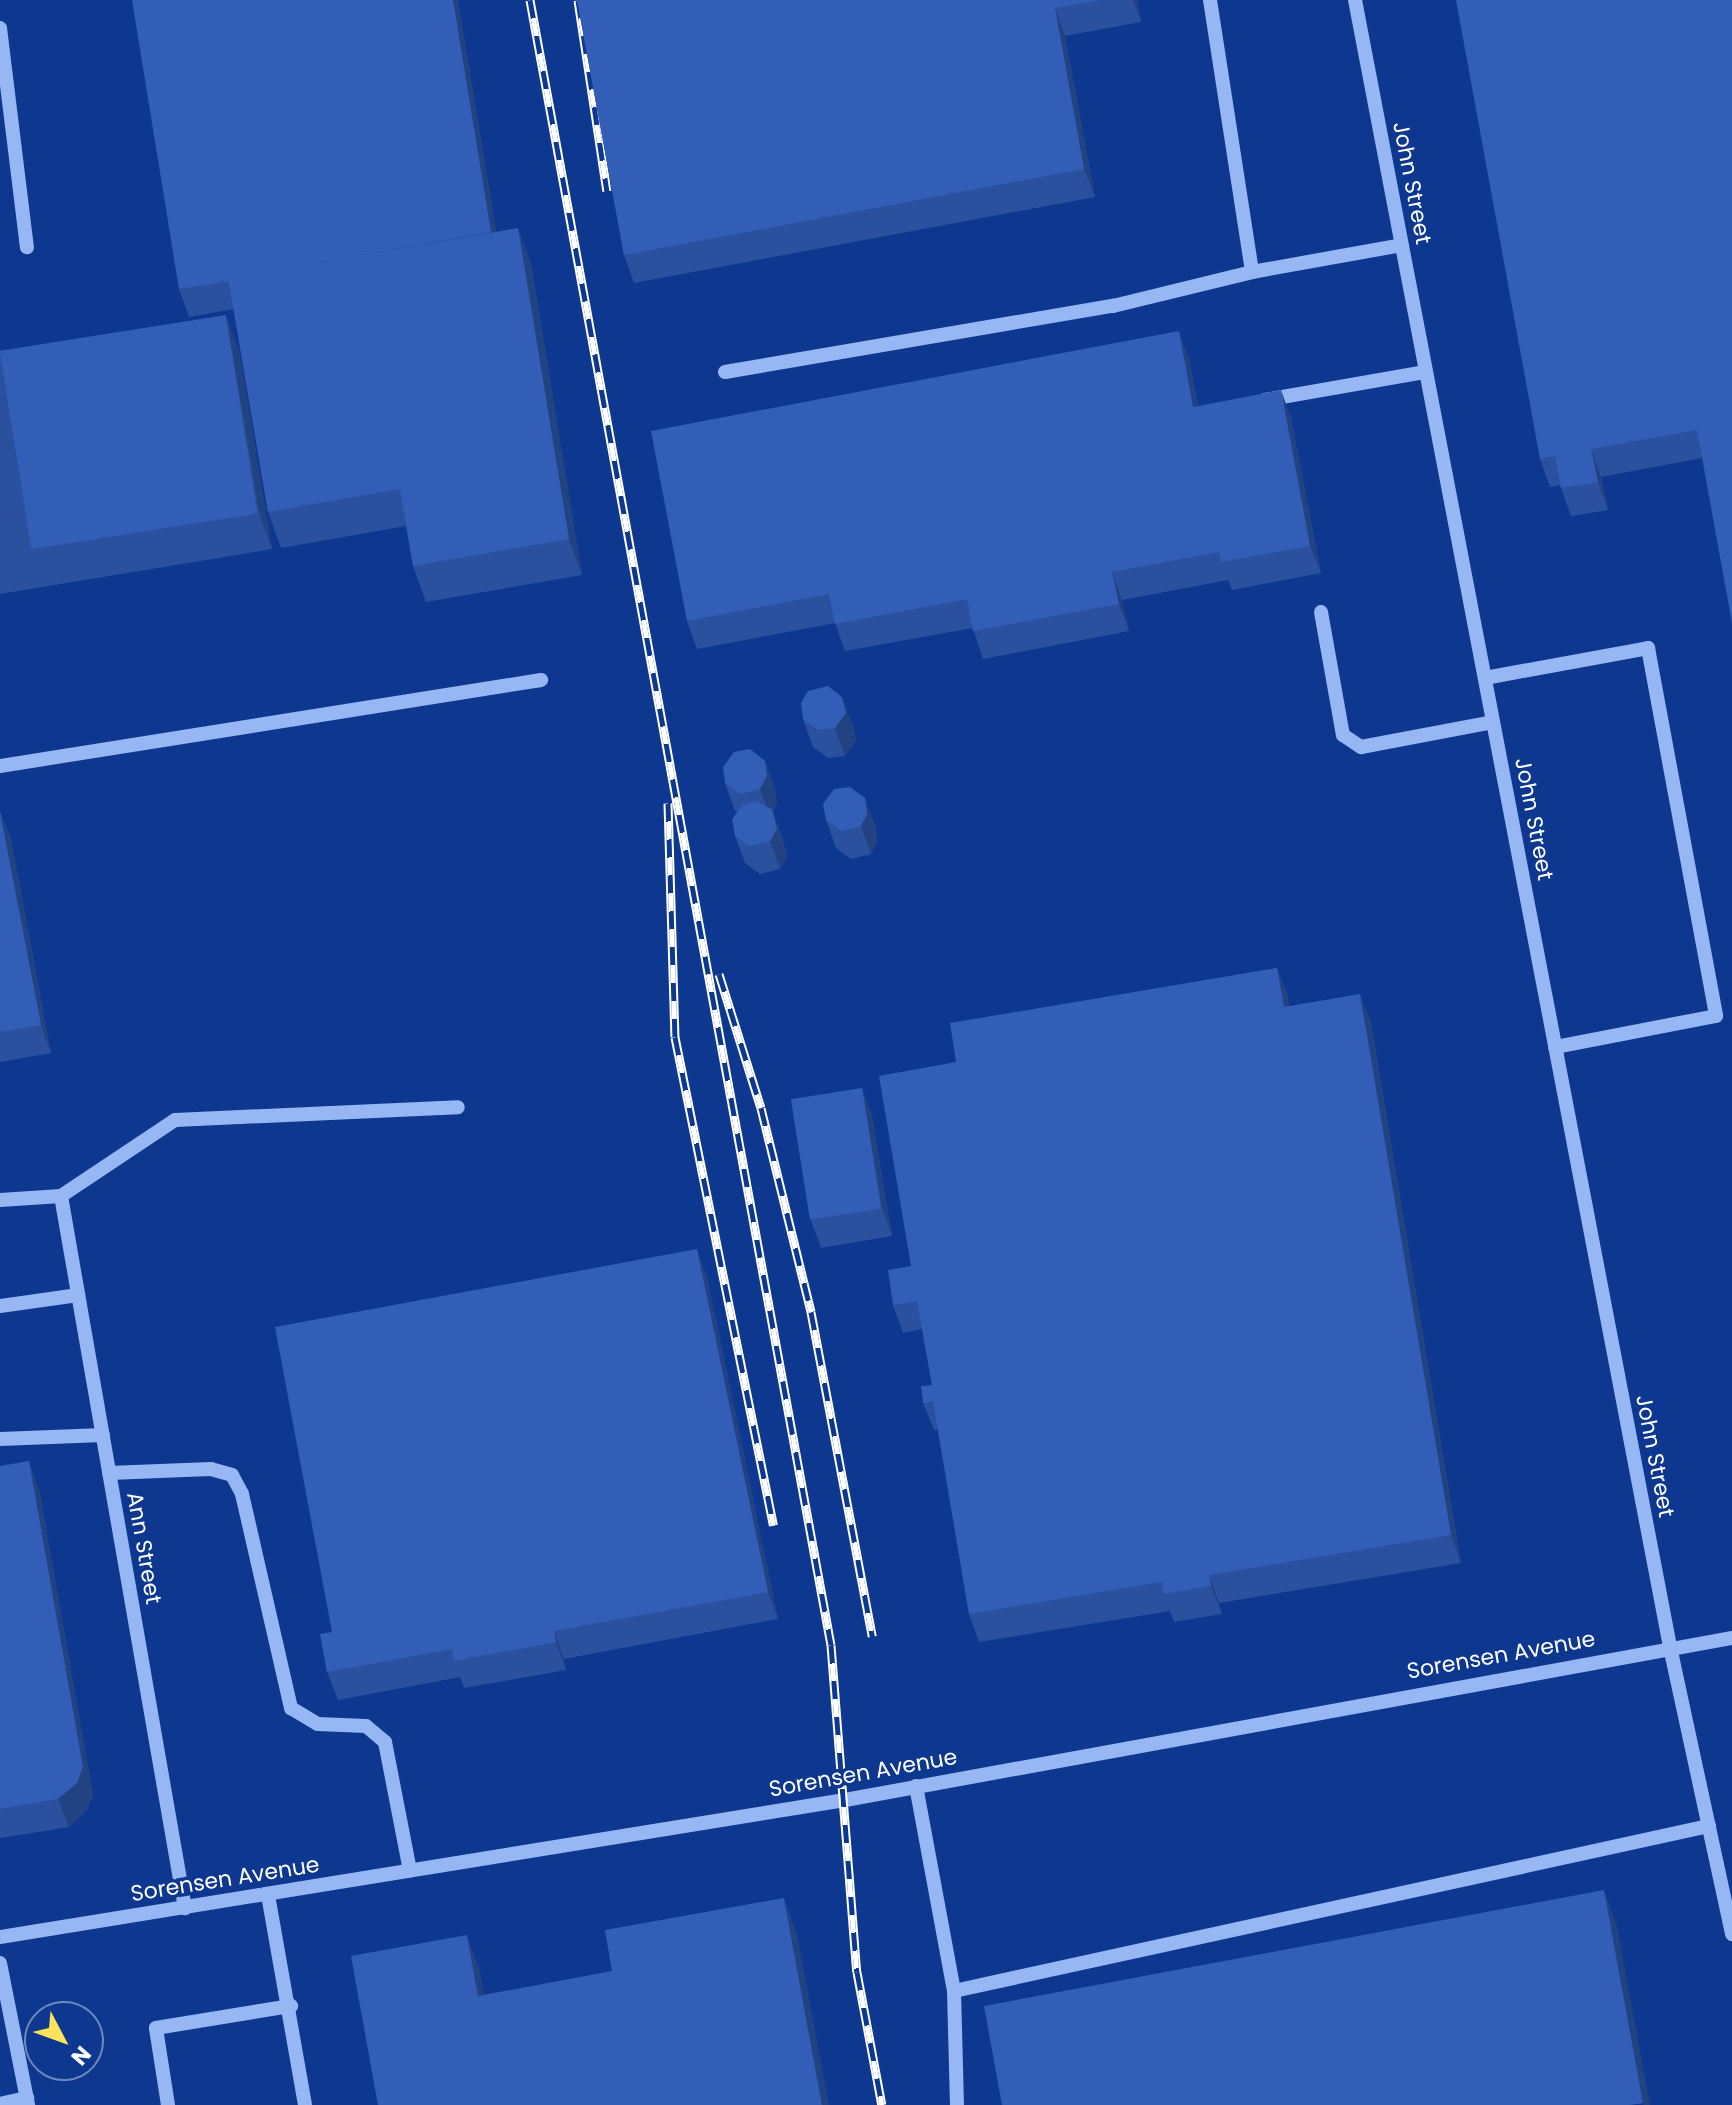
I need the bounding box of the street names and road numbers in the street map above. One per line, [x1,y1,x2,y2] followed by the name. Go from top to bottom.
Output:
[1387,120,1437,246] street label: John Street
[1509,756,1559,882] street label: John Street
[1630,1393,1680,1519] street label: John Street
[121,1490,167,1606] street label: Ann Street
[1405,1625,1597,1685] street label: Sorensen Avenue
[767,1743,959,1803] street label: Sorensen Avenue
[129,1851,321,1907] street label: Sorensen Avenue

